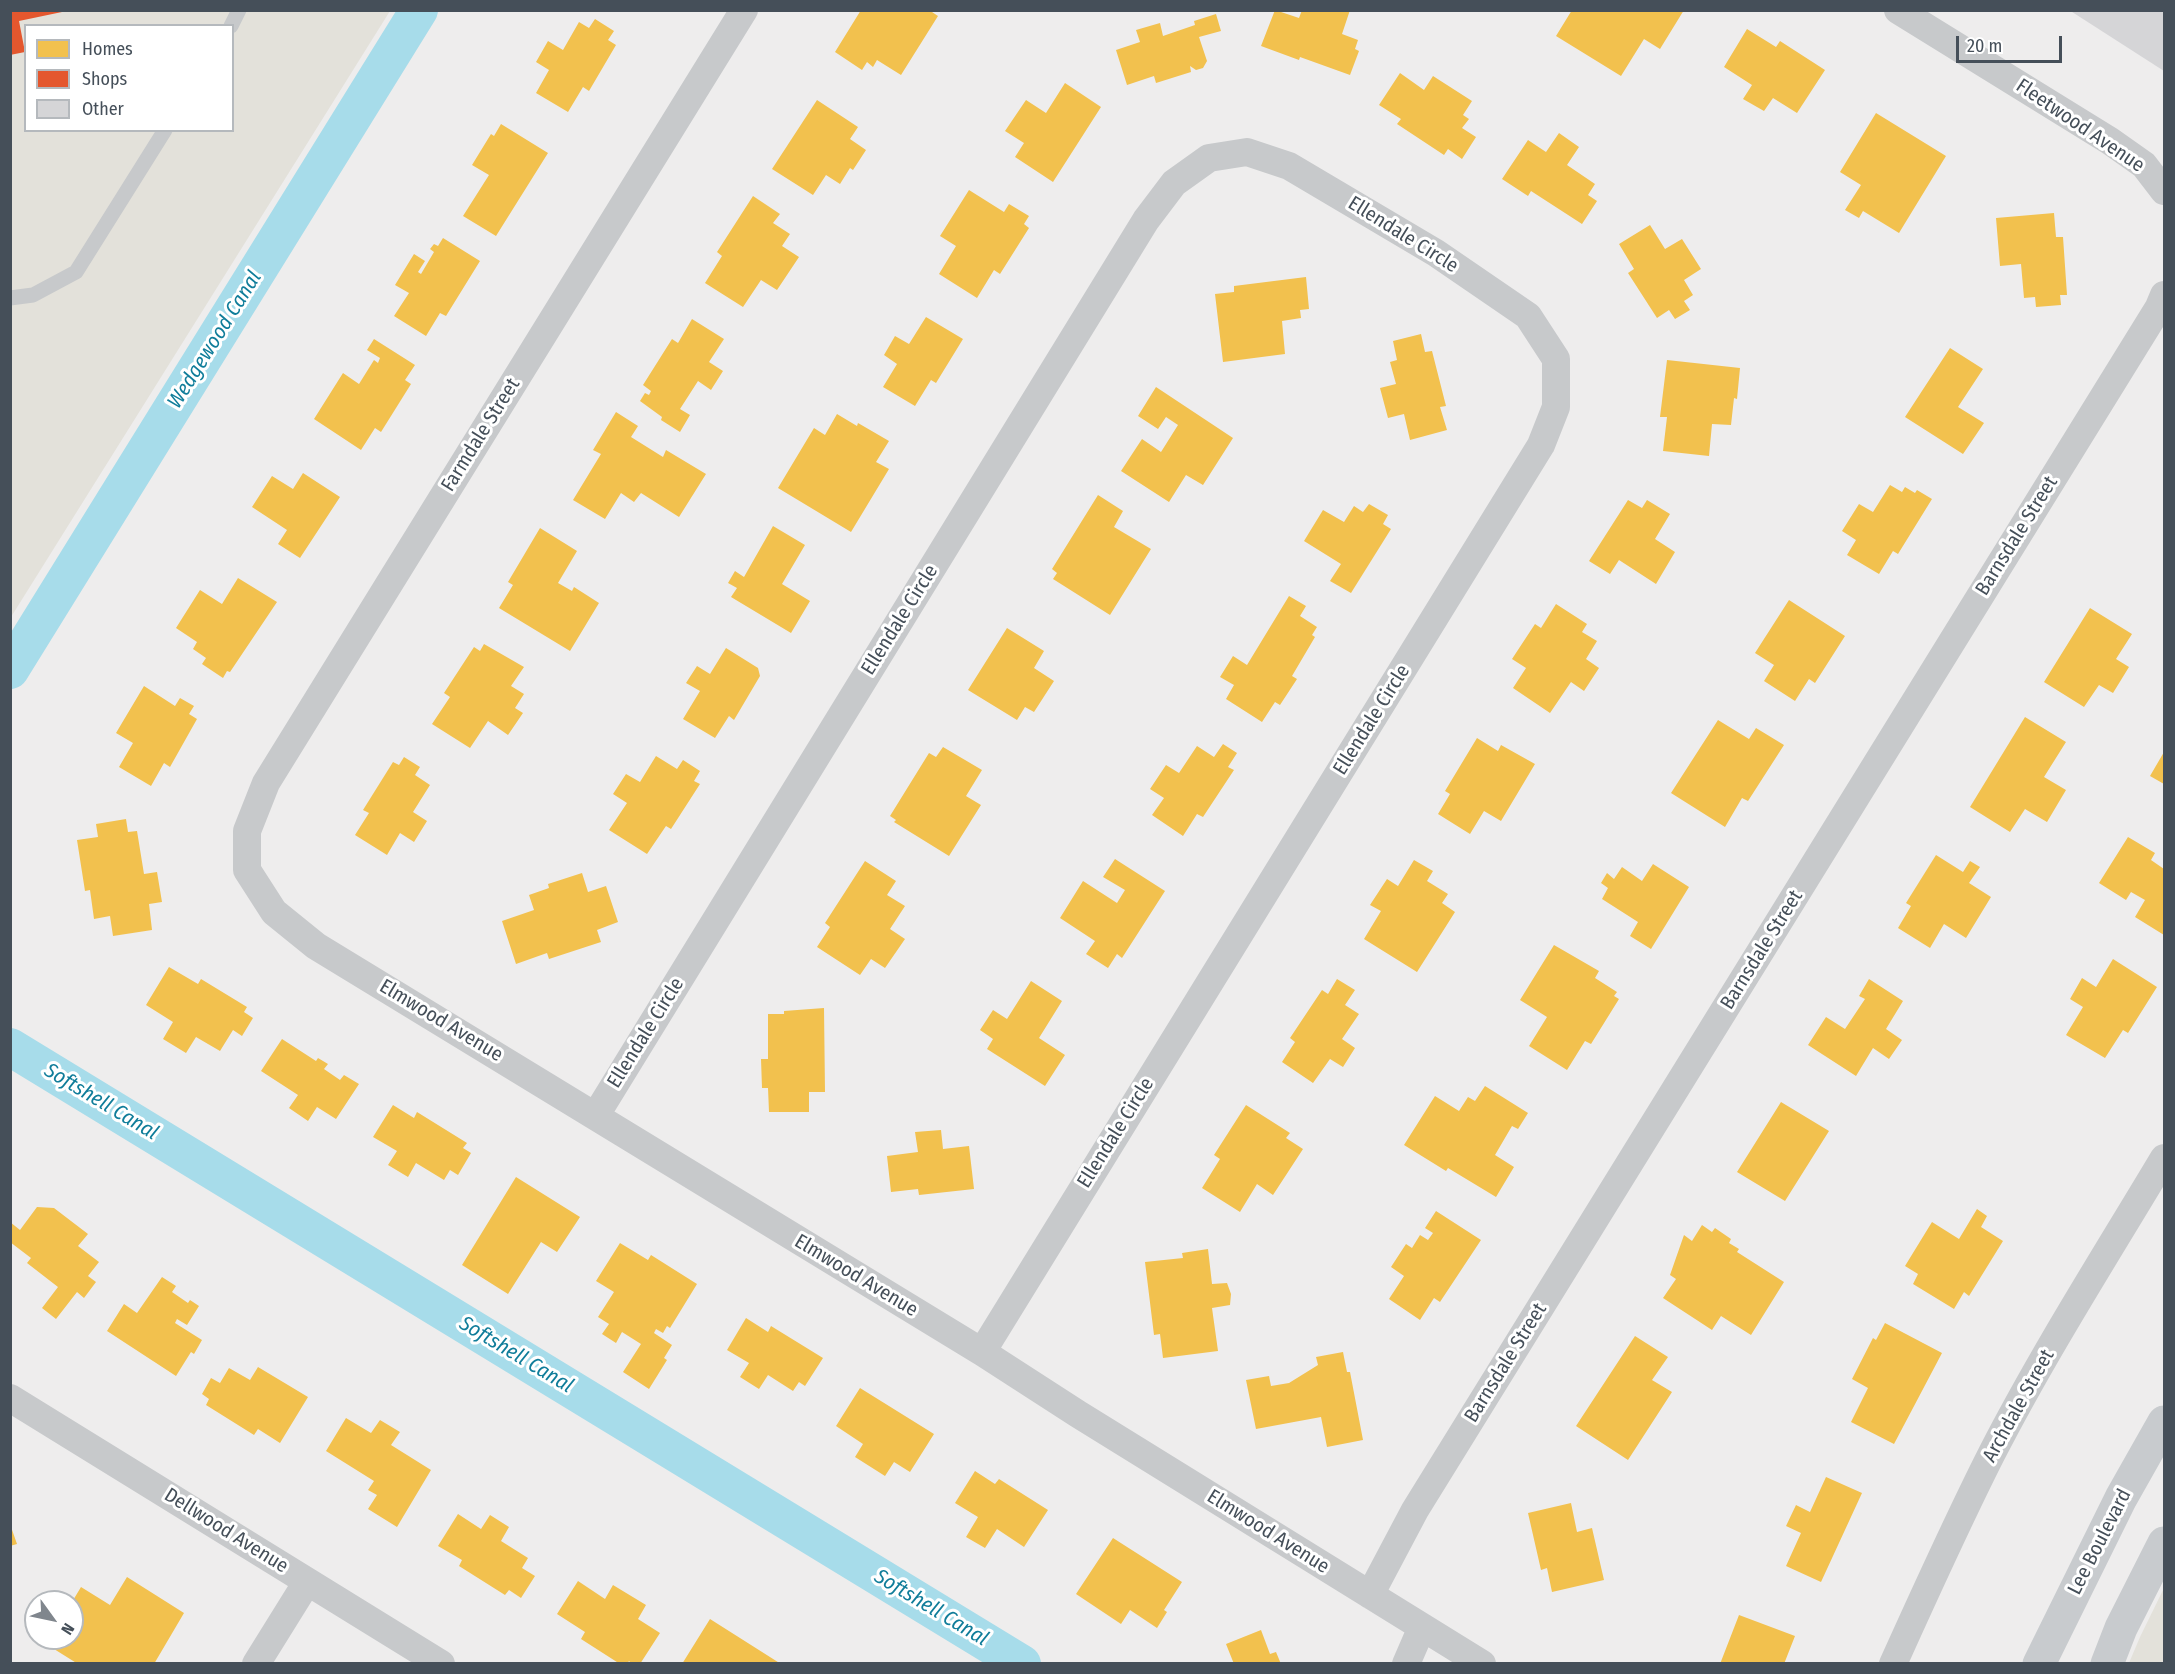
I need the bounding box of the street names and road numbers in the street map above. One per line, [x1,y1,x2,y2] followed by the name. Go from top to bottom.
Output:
[2011,74,2149,178] street label: Fleetwood Avenue
[1343,192,1463,278] street label: Ellendale Circle
[437,374,525,496] street label: Farmdale Street
[1971,472,2063,600] street label: Barnsdale Street
[857,560,943,680] street label: Ellendale Circle
[1329,660,1415,780] street label: Ellendale Circle
[1716,886,1808,1014] street label: Barnsdale Street
[603,973,689,1093] street label: Ellendale Circle
[375,975,507,1067] street label: Elmwood Avenue
[1073,1073,1159,1193] street label: Ellendale Circle
[790,1230,922,1322] street label: Elmwood Avenue
[1460,1299,1552,1427] street label: Barnsdale Street
[1978,1345,2060,1467] street label: Archdale Street
[160,1483,292,1579] street label: Dellwood Avenue
[1202,1485,1334,1579] street label: Elmwood Avenue
[2063,1485,2137,1599] street label: Lee Boulevard

